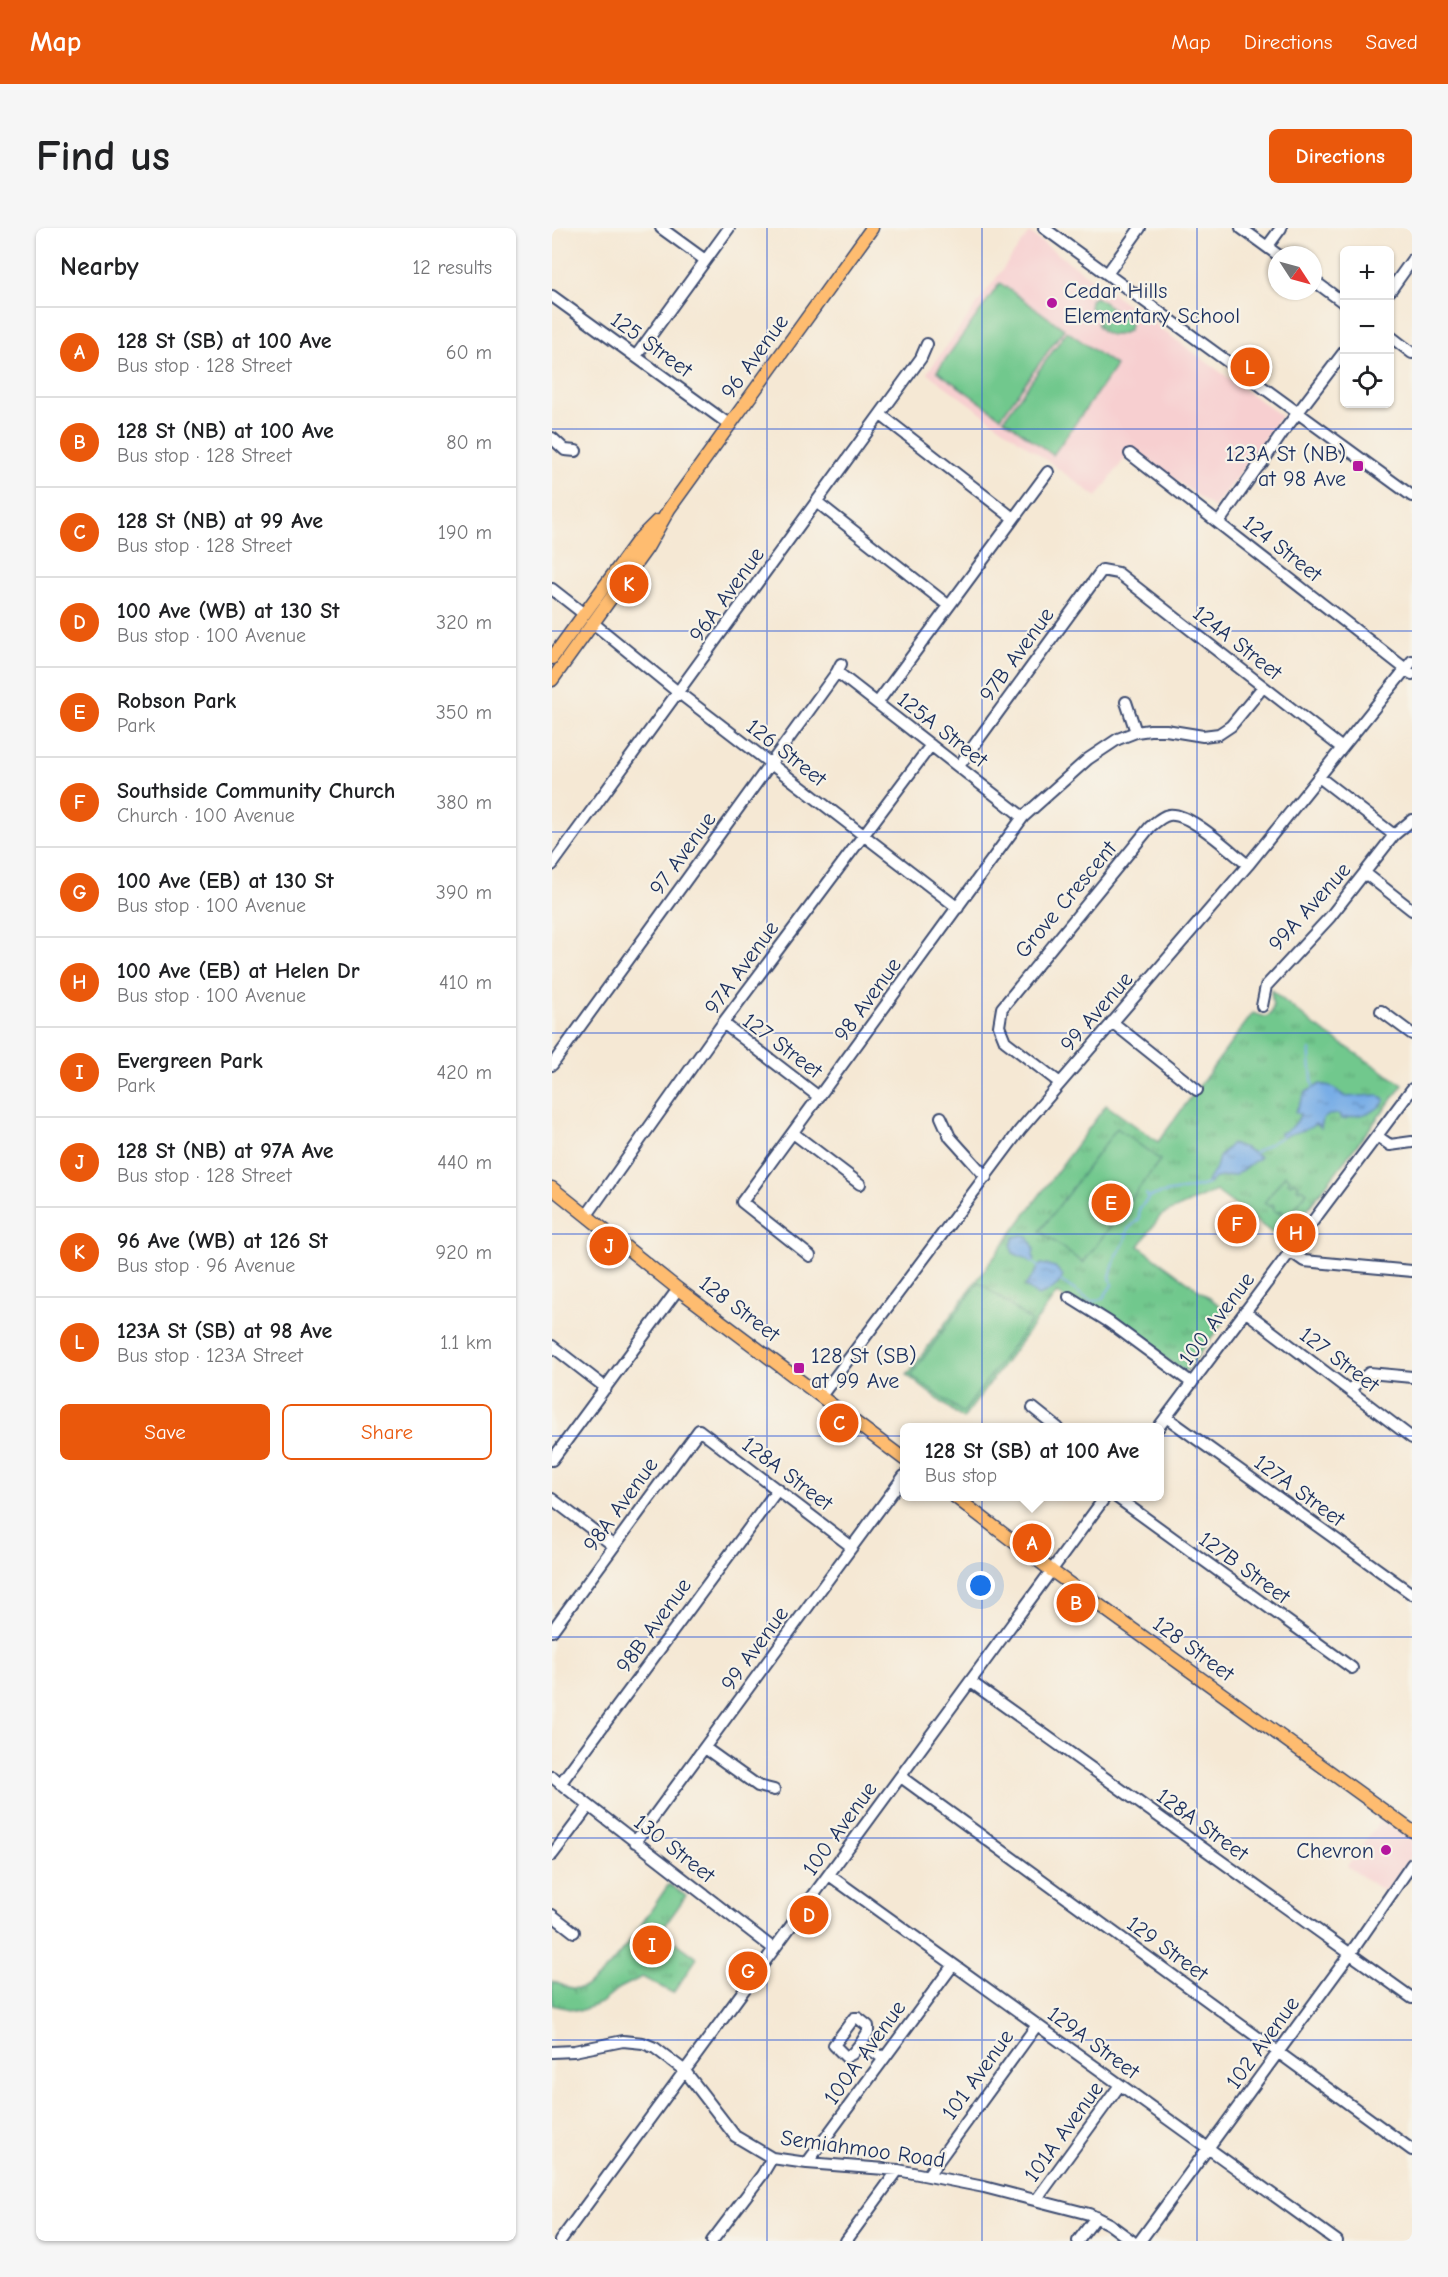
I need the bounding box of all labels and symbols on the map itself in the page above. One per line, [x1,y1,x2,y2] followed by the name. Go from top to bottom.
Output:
[1268,246,1322,300] north arrow
[1064,278,1240,329] place label: Cedar Hills Elementary School
[1045,296,1059,310] marker: Cedar Hills Elementary School
[606,306,698,384] street label: 125 Street
[716,309,794,404] street label: 96 Avenue
[1230,344,1270,390] pin: L
[1225,441,1346,492] place label: 123A St (NB) at 98 Ave
[1351,459,1365,473] marker: 123A St (NB) at 98 Ave
[1238,510,1328,588] street label: 124 Street
[684,542,770,647] street label: 96A Avenue
[610,562,649,606] pin: K
[1188,600,1288,686] street label: 124A Street
[974,602,1060,707] street label: 97B Avenue
[892,686,993,774] street label: 125A Street
[741,713,832,793] street label: 126 Street
[644,807,722,900] street label: 97 Avenue
[1009,835,1123,963] street label: Grove Crescent
[1263,857,1356,956] street label: 99A Avenue
[699,916,784,1019] street label: 97A Avenue
[829,953,907,1047] street label: 98 Avenue
[1055,966,1139,1057] street label: 99 Avenue
[737,1007,828,1085] street label: 127 Street
[1092,1180,1130,1226] pin: E
[1218,1202,1256,1246] pin: F
[1276,1210,1316,1256] pin: H
[590,1224,628,1268] pin: J
[1173,1267,1260,1370] street label: 100 Avenue
[694,1270,785,1348] street label: 128 Street
[1294,1321,1385,1399] street label: 127 Street
[811,1343,917,1394] place label: 128 St (SB) at 99 Ave
[792,1361,806,1375] marker: 128 St (SB) at 99 Ave
[820,1400,858,1446] pin: C
[737,1431,838,1517] street label: 128A Street
[1249,1449,1350,1533] street label: 127A Street
[578,1452,664,1557] street label: 98A Avenue
[1012,1520,1052,1566] pin: A
[1194,1526,1296,1610] street label: 127B Street
[966,1571,995,1600] your location
[611,1573,697,1678] street label: 98B Avenue
[1056,1580,1096,1626] pin: B
[716,1601,794,1696] street label: 99 Avenue
[1148,1611,1240,1687] street label: 128 Street
[797,1777,883,1881] street label: 100 Avenue
[1152,1783,1254,1867] street label: 128A Street
[629,1809,721,1889] street label: 130 Street
[1296,1838,1374,1864] place label: Chevron
[1379,1843,1393,1857] marker: Chevron
[790,1892,828,1938] pin: D
[1122,1911,1214,1987] street label: 129 Street
[632,1922,672,1968] pin: I
[728,1948,768,1994] pin: G
[1221,1991,1305,2094] street label: 102 Avenue
[818,1995,911,2110] street label: 100A Avenue
[1042,2001,1145,2085] street label: 129A Street
[936,2024,1019,2125] street label: 101 Avenue
[1019,2076,1109,2187] street label: 101A Avenue
[779,2125,947,2173] street label: Semiahmoo Road

